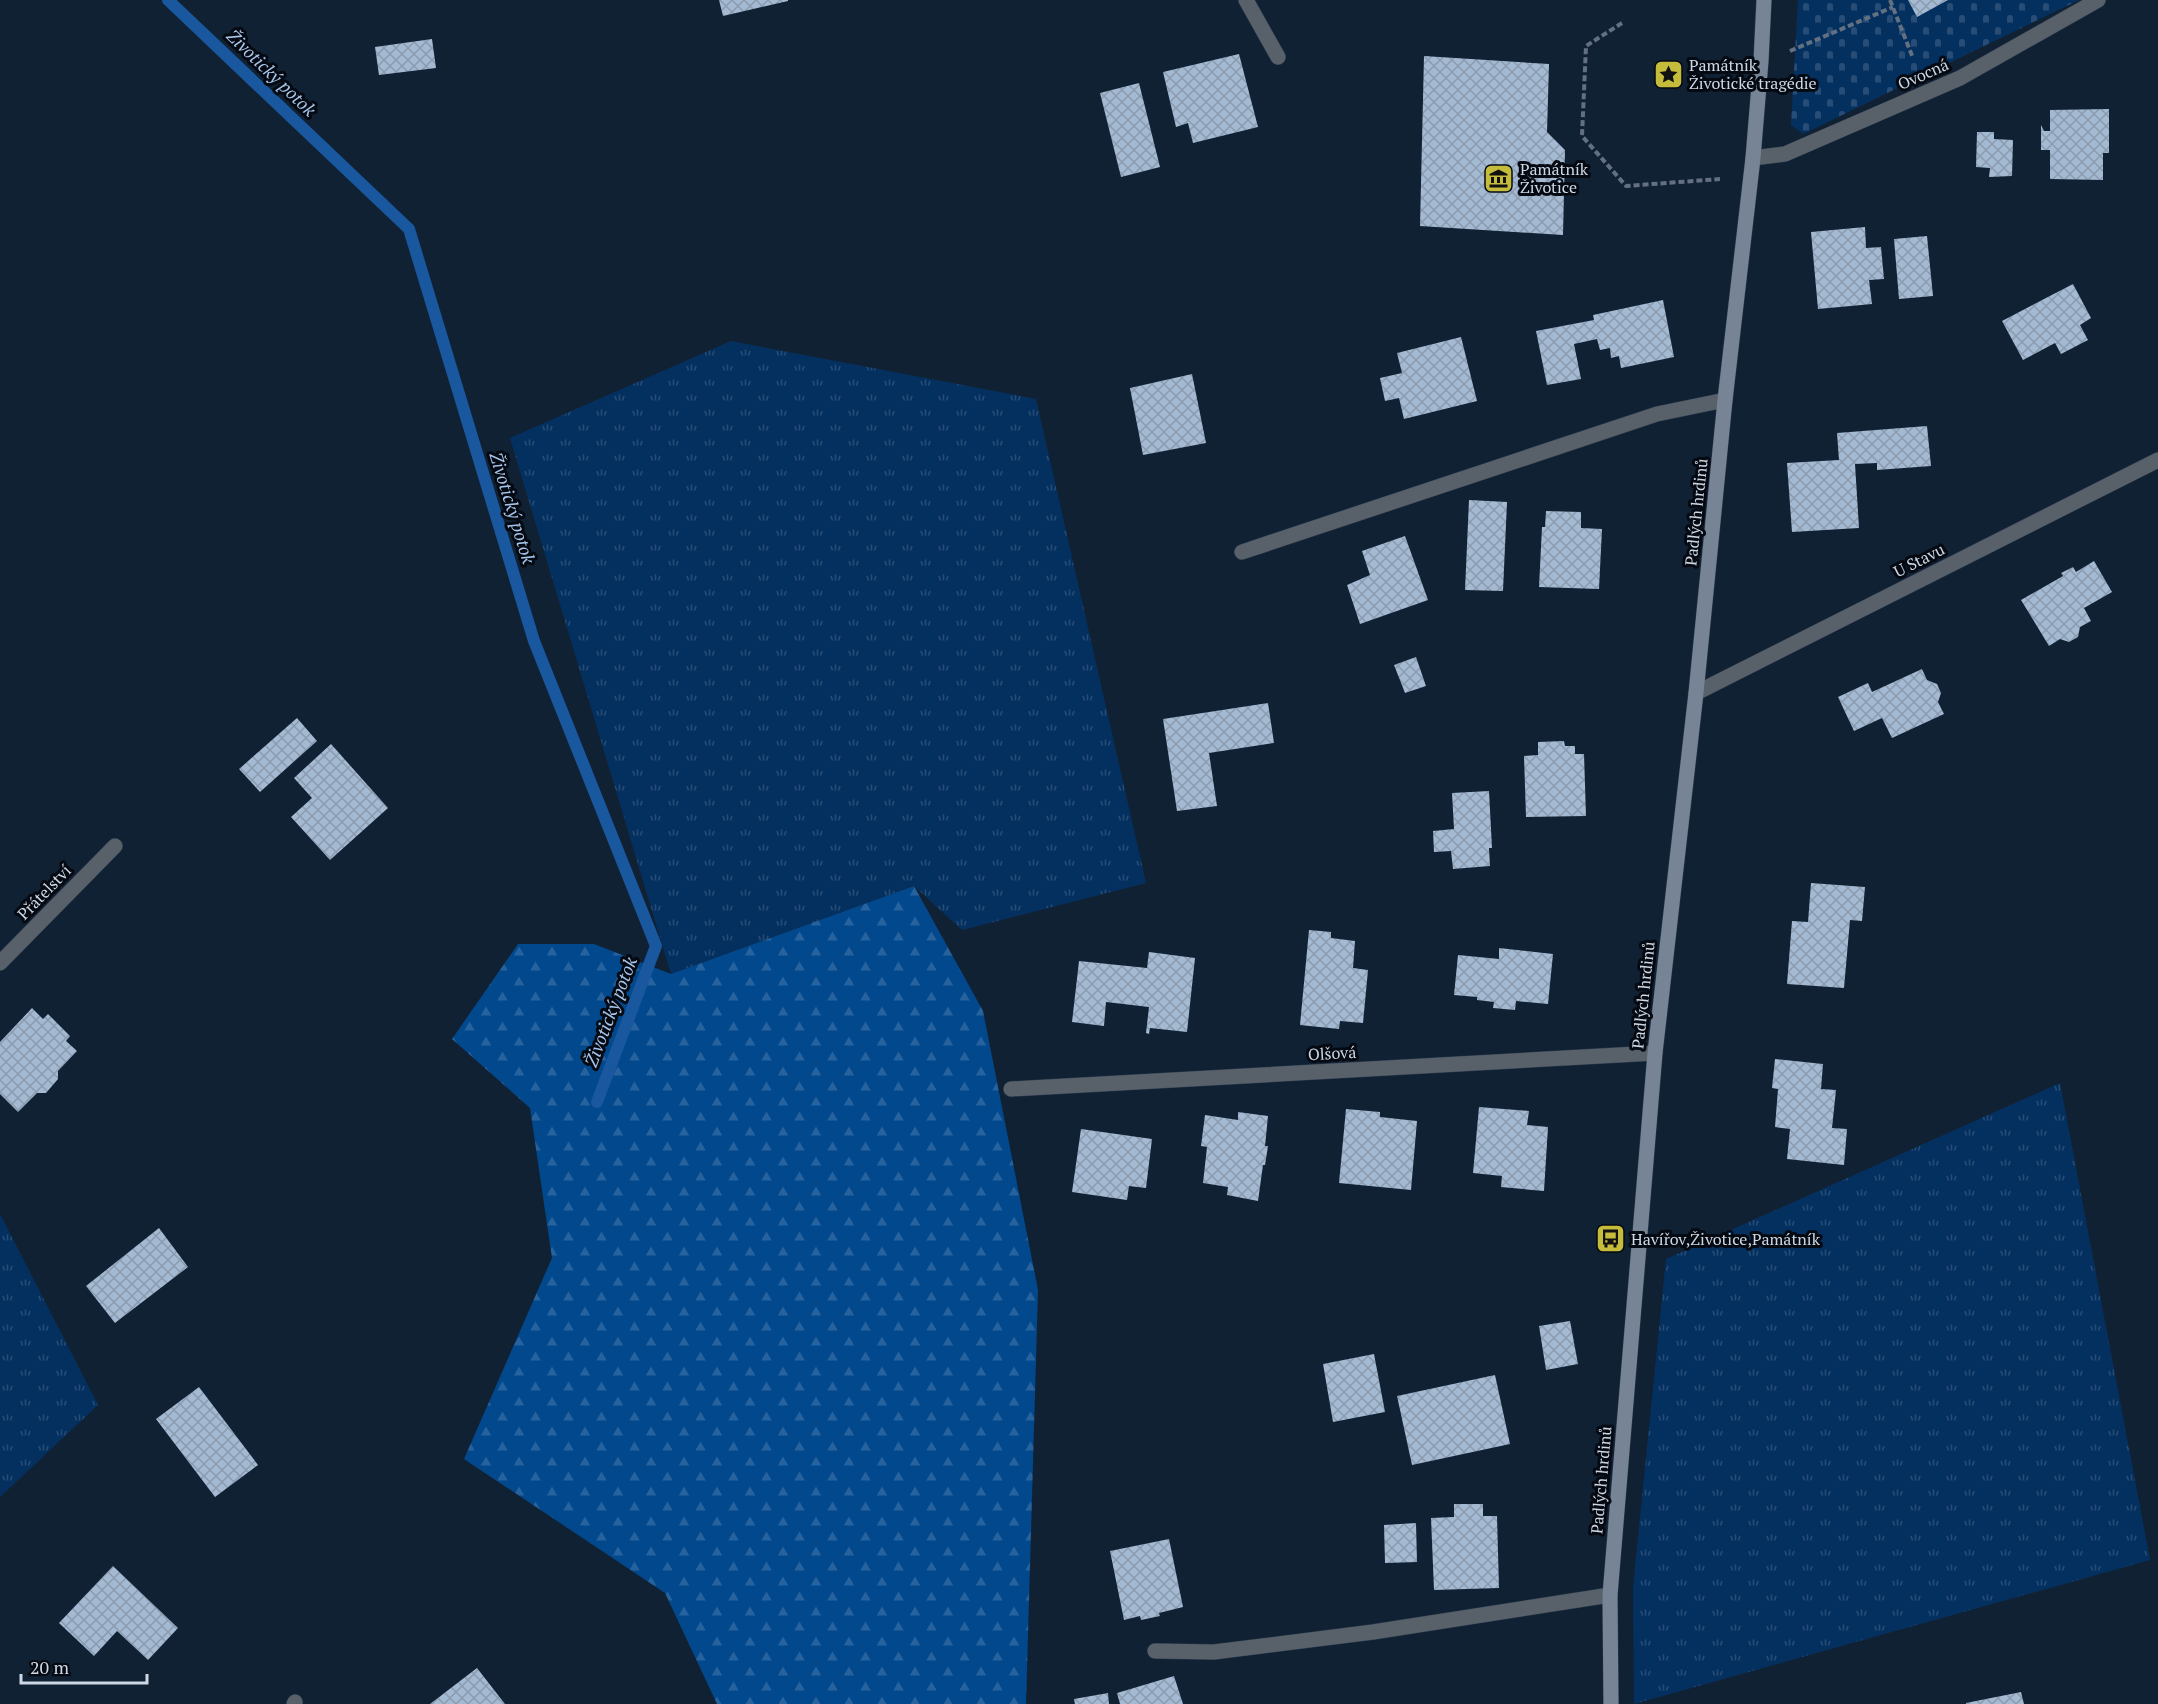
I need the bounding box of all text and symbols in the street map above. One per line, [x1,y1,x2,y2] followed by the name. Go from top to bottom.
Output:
[222,23,322,121] water label: Životický potok
[1894,53,1952,95] street label: Ovocná
[1689,54,1817,94] place label: Památník Životické tragédie
[1652,58,1684,90] place icon: Památník Životické tragédie
[1520,158,1589,198] place label: Památník Životice
[1483,162,1515,194] museum icon: Památník Životice
[485,449,541,567] water label: Životický potok
[1679,457,1713,567] street label: Padlých hrdinů
[1890,538,1948,582] street label: U Stavu
[12,860,76,924] street label: Přátelství
[1626,940,1660,1050] street label: Padlých hrdinů
[578,953,642,1070] water label: Životický potok
[1307,1041,1357,1065] street label: Olšová
[1594,1223,1626,1255] bus stop icon: Havířov,Životice,Památník
[1631,1228,1821,1250] place label: Havířov,Životice,Památník
[1585,1425,1617,1535] street label: Padlých hrdinů
[21,1647,147,1685] scale bar
[30,1655,70,1679] text: 20 m

